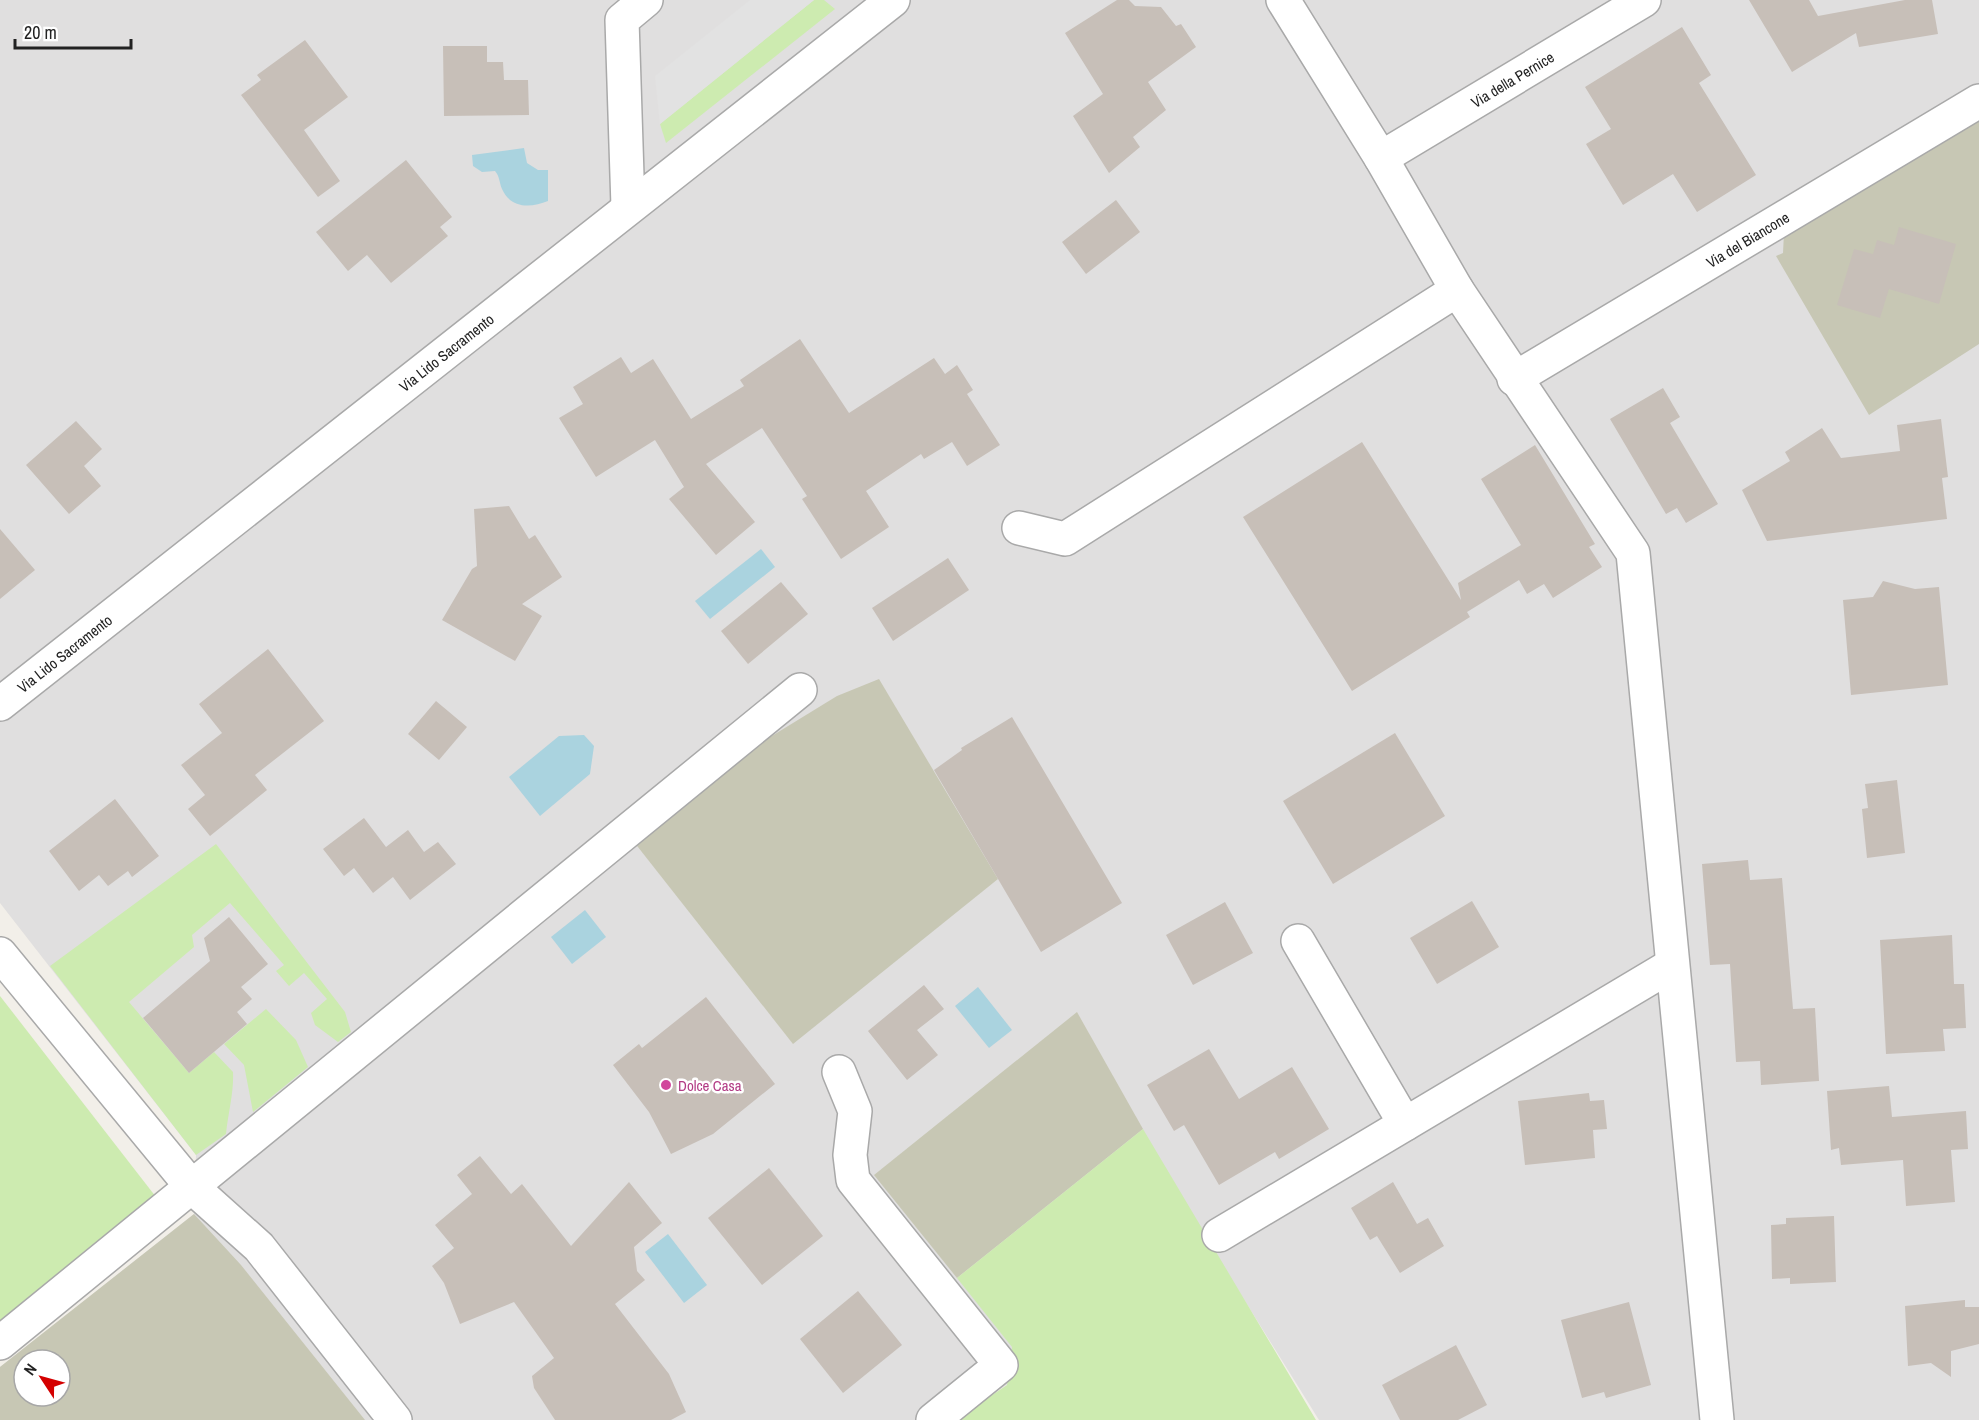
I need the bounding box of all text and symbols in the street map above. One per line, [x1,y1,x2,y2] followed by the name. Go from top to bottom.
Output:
[15,12,130,50] scale bar
[24,20,57,45] text: 20 m
[1467,46,1558,112] street label: Via della Pernice
[1702,206,1793,272] street label: Via del Biancone
[394,308,498,396] street label: Via Lido Sacramento
[13,609,116,697] street label: Via Lido Sacramento
[678,1075,742,1096] place label: Dolce Casa
[659,1078,673,1092] marker: Dolce Casa
[12,1348,72,1408] north arrow
[18,1359,42,1379] text: N

